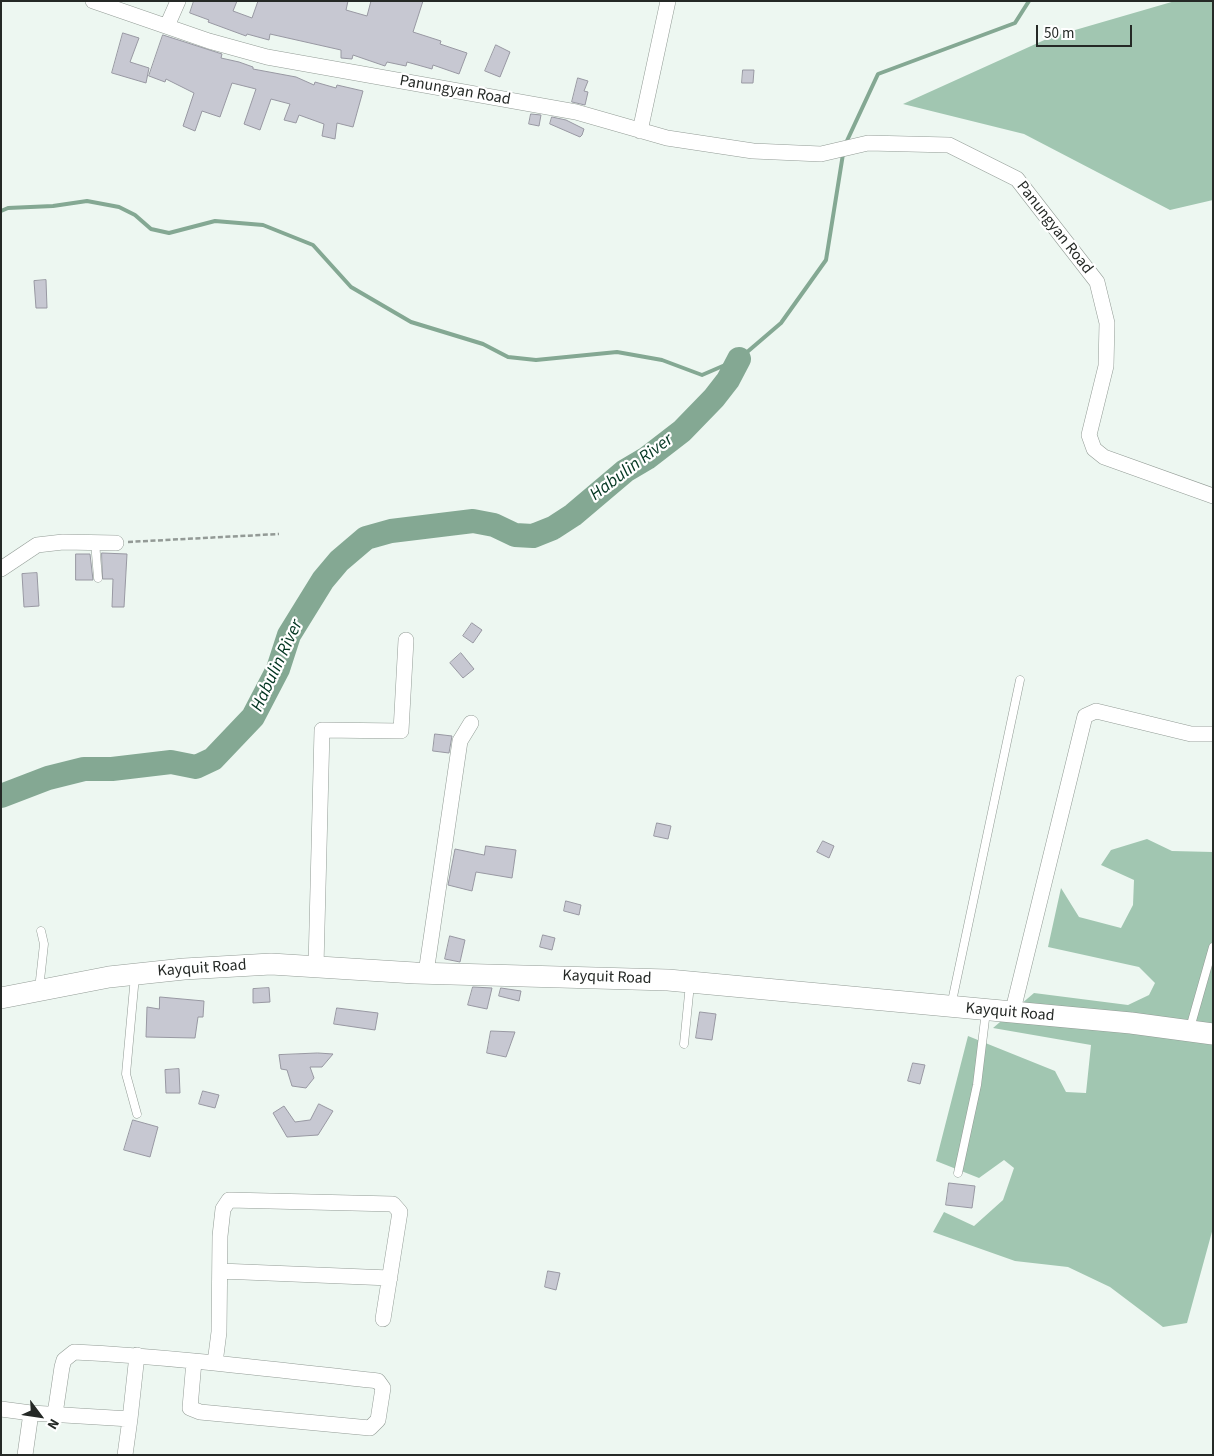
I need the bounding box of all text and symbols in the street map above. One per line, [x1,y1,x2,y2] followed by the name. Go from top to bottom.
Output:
[1039,15,1135,47] scale bar
[1044,23,1074,44] text: 50 m
[398,72,512,110] street label: Panungyan Road
[1012,178,1096,278] street label: Panungyan Road
[586,430,678,506] water label: Habulin River
[247,617,309,715] water label: Habulin River
[157,956,247,982] street label: Kayquit Road
[562,967,652,989] street label: Kayquit Road
[965,1000,1055,1026] street label: Kayquit Road
[15,1391,65,1441] north arrow
[42,1415,64,1433] text: N

